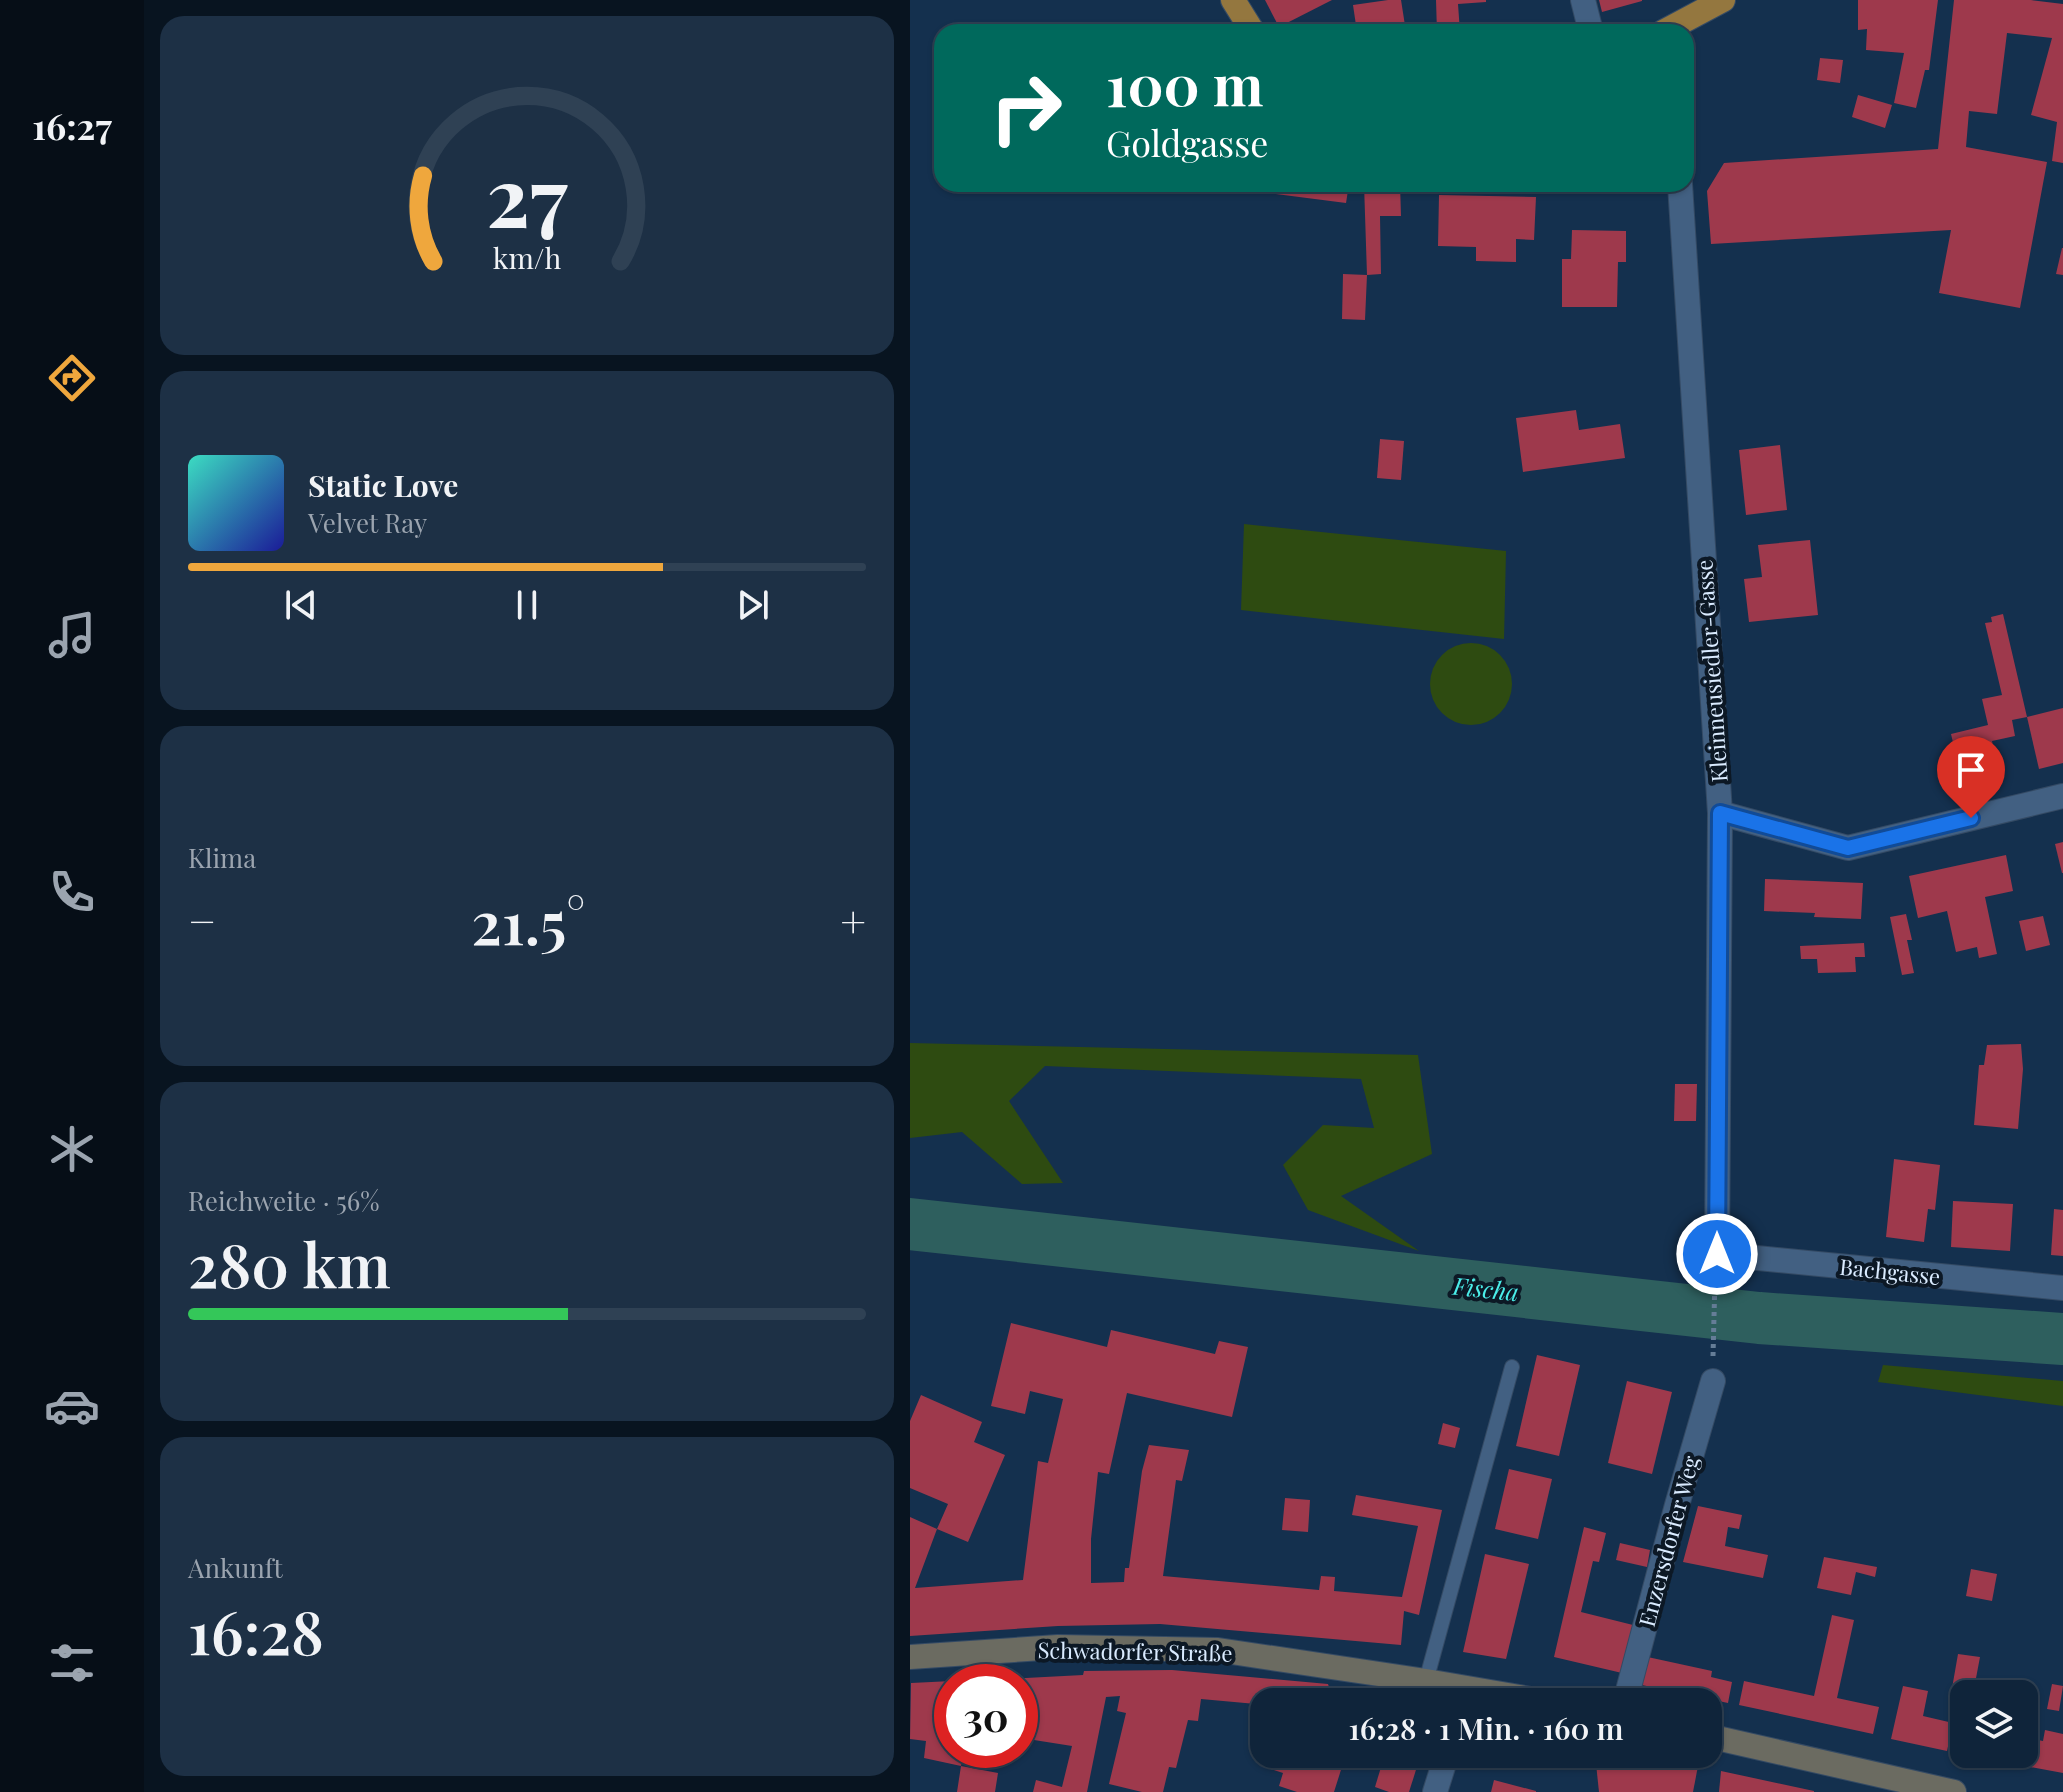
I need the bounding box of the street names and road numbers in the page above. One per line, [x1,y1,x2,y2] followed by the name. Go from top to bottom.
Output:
[1688,559,1734,783] street label: Kleinneusiedler-Gasse
[1838,1251,1942,1291] street label: Bachgasse
[1631,1452,1705,1630] street label: Enzersdorfer Weg
[1037,1634,1233,1668] street label: Schwadorfer Straße

